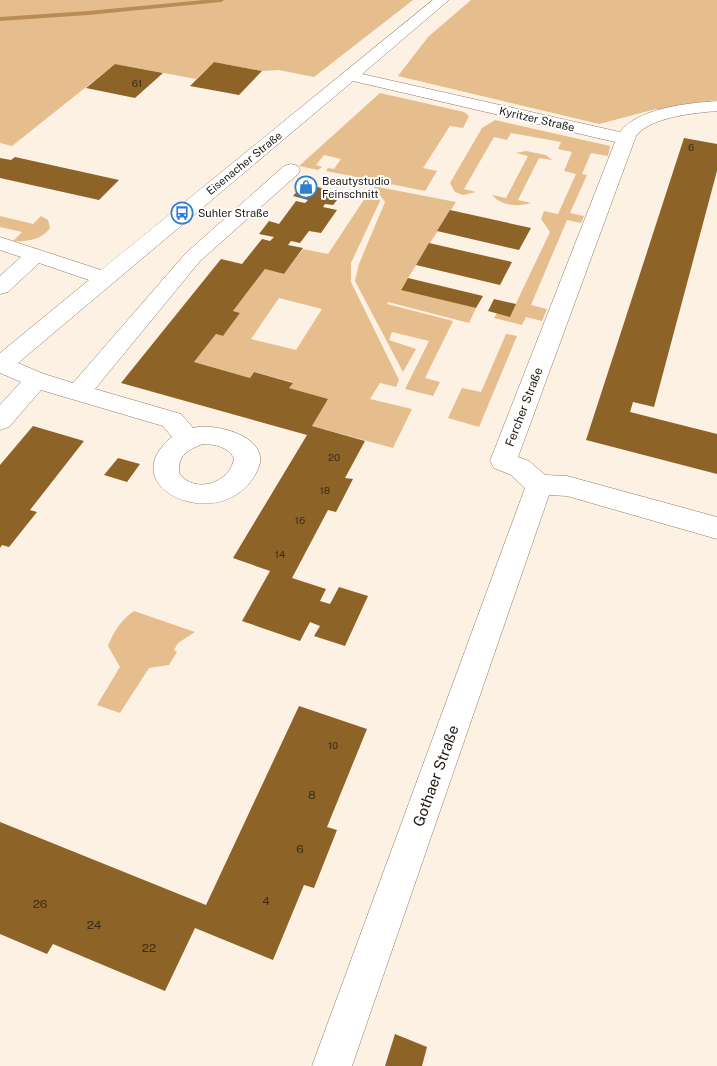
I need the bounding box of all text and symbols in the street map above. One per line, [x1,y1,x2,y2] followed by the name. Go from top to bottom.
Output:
[132,77,142,89] house number: 61
[498,104,576,134] street label: Kyritzer Straße
[204,129,284,197] street label: Eisenacher Straße
[688,141,694,153] house number: 6
[294,175,318,199] shop icon: Beautystudio Feinschnitt
[322,175,390,200] place label: Beautystudio Feinschnitt
[170,201,194,225] bus stop icon: Suhler Straße
[198,207,269,219] place label: Suhler Straße
[502,365,546,449] street label: Fercher Straße
[328,451,340,463] house number: 20
[320,484,330,496] house number: 18
[295,514,305,526] house number: 16
[275,548,285,560] house number: 14
[409,723,462,829] street label: Gothaer Straße
[328,739,338,751] house number: 10
[308,788,316,802] house number: 8
[296,842,304,856] house number: 6
[262,894,270,908] house number: 4
[33,897,47,911] house number: 26
[87,918,102,932] house number: 24
[142,941,156,955] house number: 22

